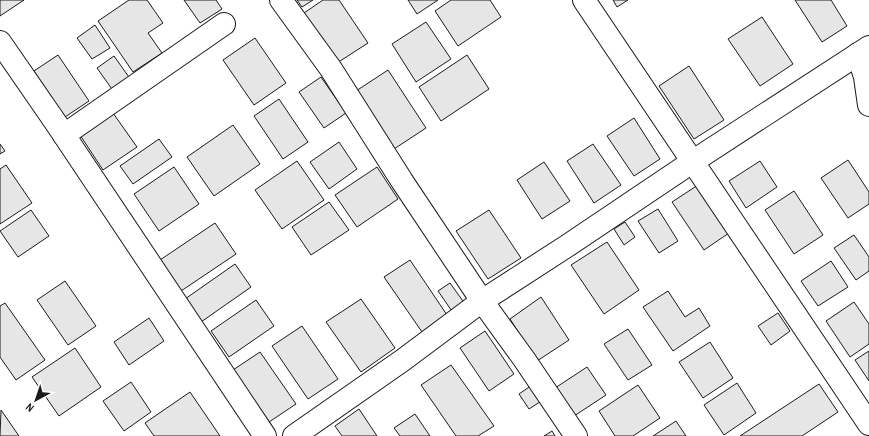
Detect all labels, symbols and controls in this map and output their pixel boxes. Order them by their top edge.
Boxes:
north arrow [16,380,56,420]
text: N [23,400,37,415]

